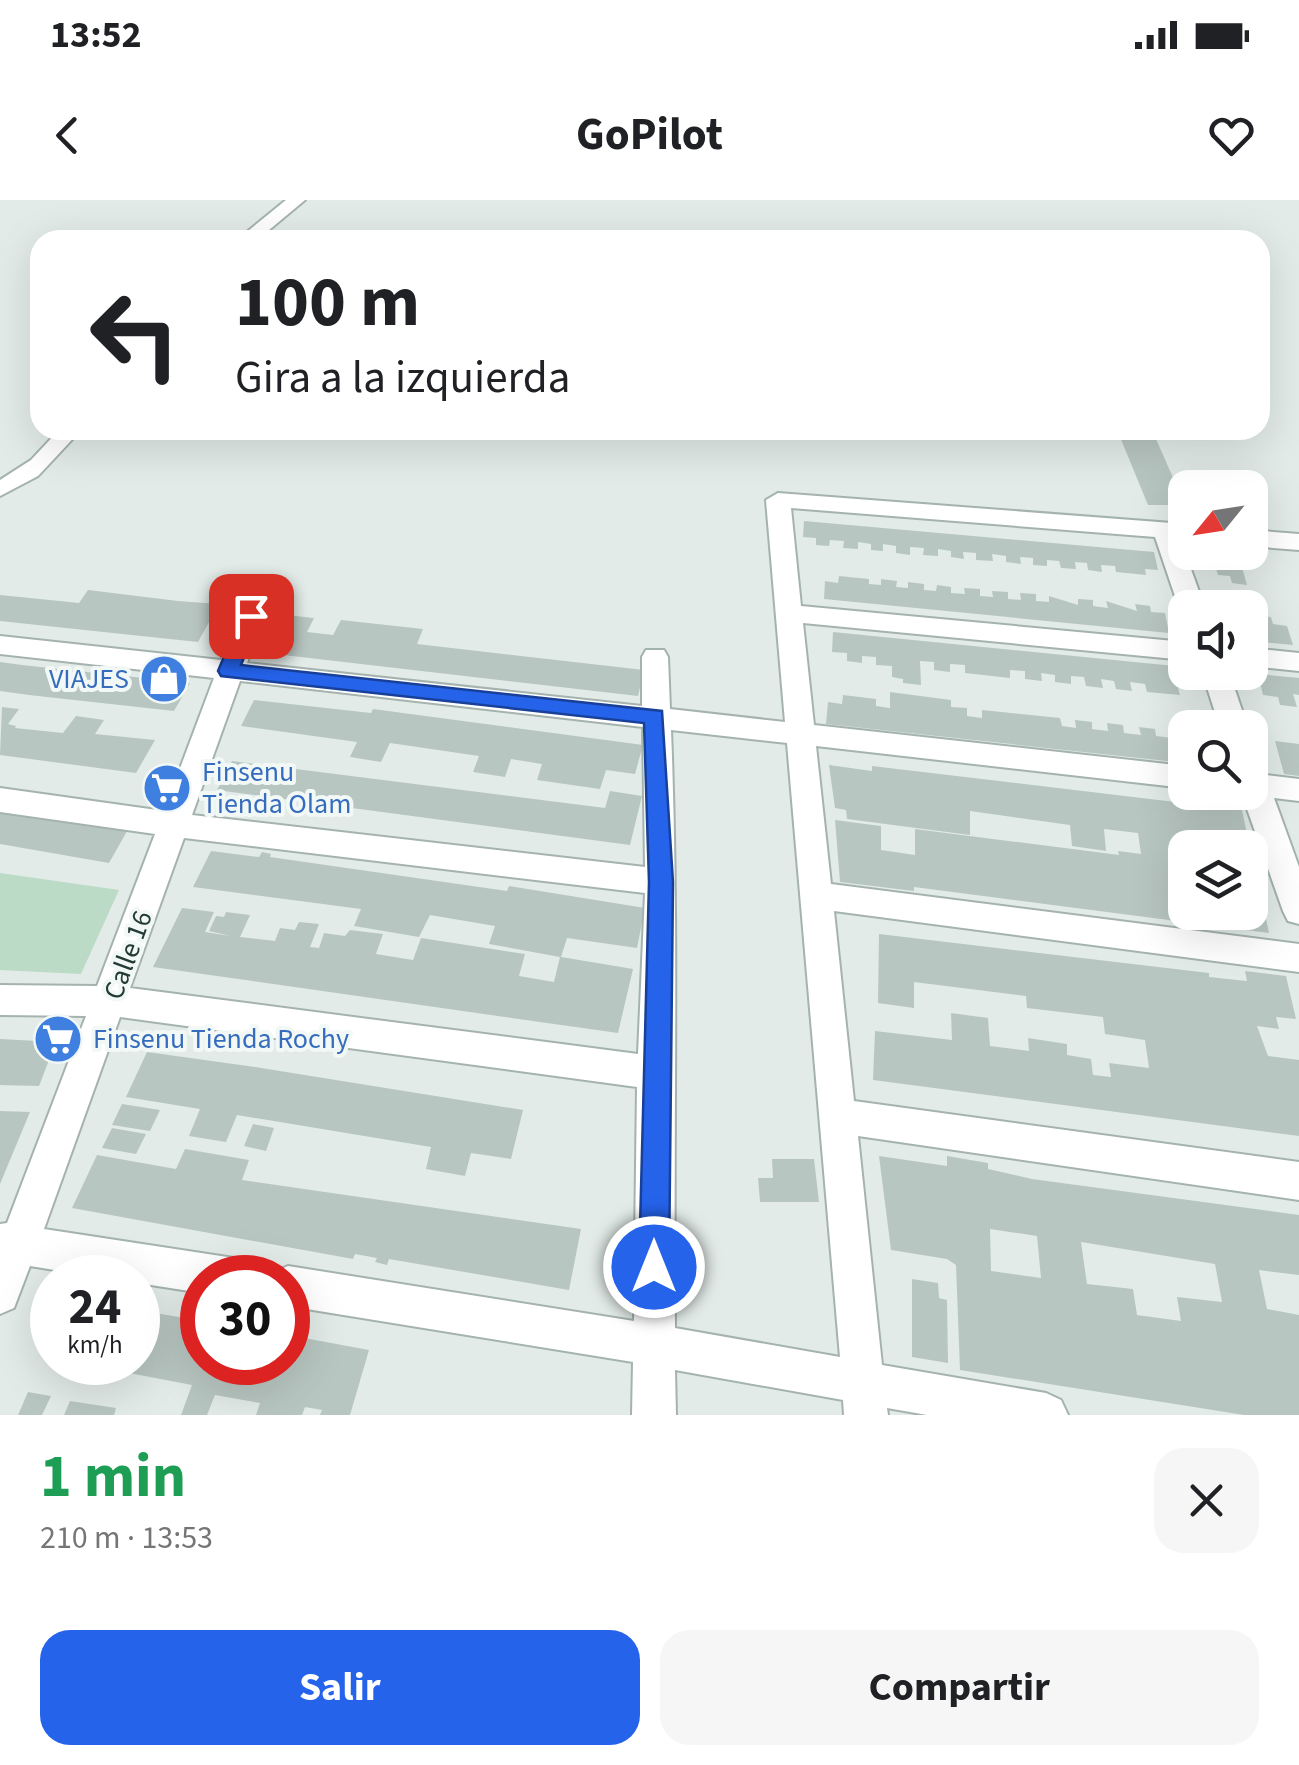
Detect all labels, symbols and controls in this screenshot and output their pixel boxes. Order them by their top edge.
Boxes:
text: 13:52 [50,8,142,62]
text: GoPilot [576,103,723,167]
icon: back [40,108,95,163]
icon: heart [1204,108,1259,163]
text: 100 m [235,253,420,353]
icon: left [70,270,200,400]
text: Gira a la izquierda [235,346,570,410]
north arrow [1168,470,1268,570]
map controls [1168,470,1268,930]
pin [209,574,294,659]
icon: arrive [224,589,279,644]
button: sound [1168,590,1268,690]
shop icon: VIAJES [138,653,190,705]
place label: VIAJES [49,659,129,699]
button: search [1168,710,1268,810]
place label: Finsenu Tienda Olam [202,752,351,824]
supermarket icon: Finsenu Tienda Olam [141,762,193,814]
button: layers [1168,830,1268,930]
street label: Calle 16 [94,905,162,1005]
supermarket icon: Finsenu Tienda Rochy [32,1013,84,1065]
place label: Finsenu Tienda Rochy [93,1019,349,1059]
position arrow [602,1215,706,1319]
speed limit sign: 30 [180,1255,310,1385]
text: 24 [69,1272,121,1343]
text: km/h [67,1327,123,1363]
text: 1 min [40,1435,186,1520]
button: close [1154,1448,1259,1553]
text: 210 m · 13:53 [40,1515,213,1561]
button: Salir [40,1630,640,1745]
button: Compartir [660,1630,1259,1745]

